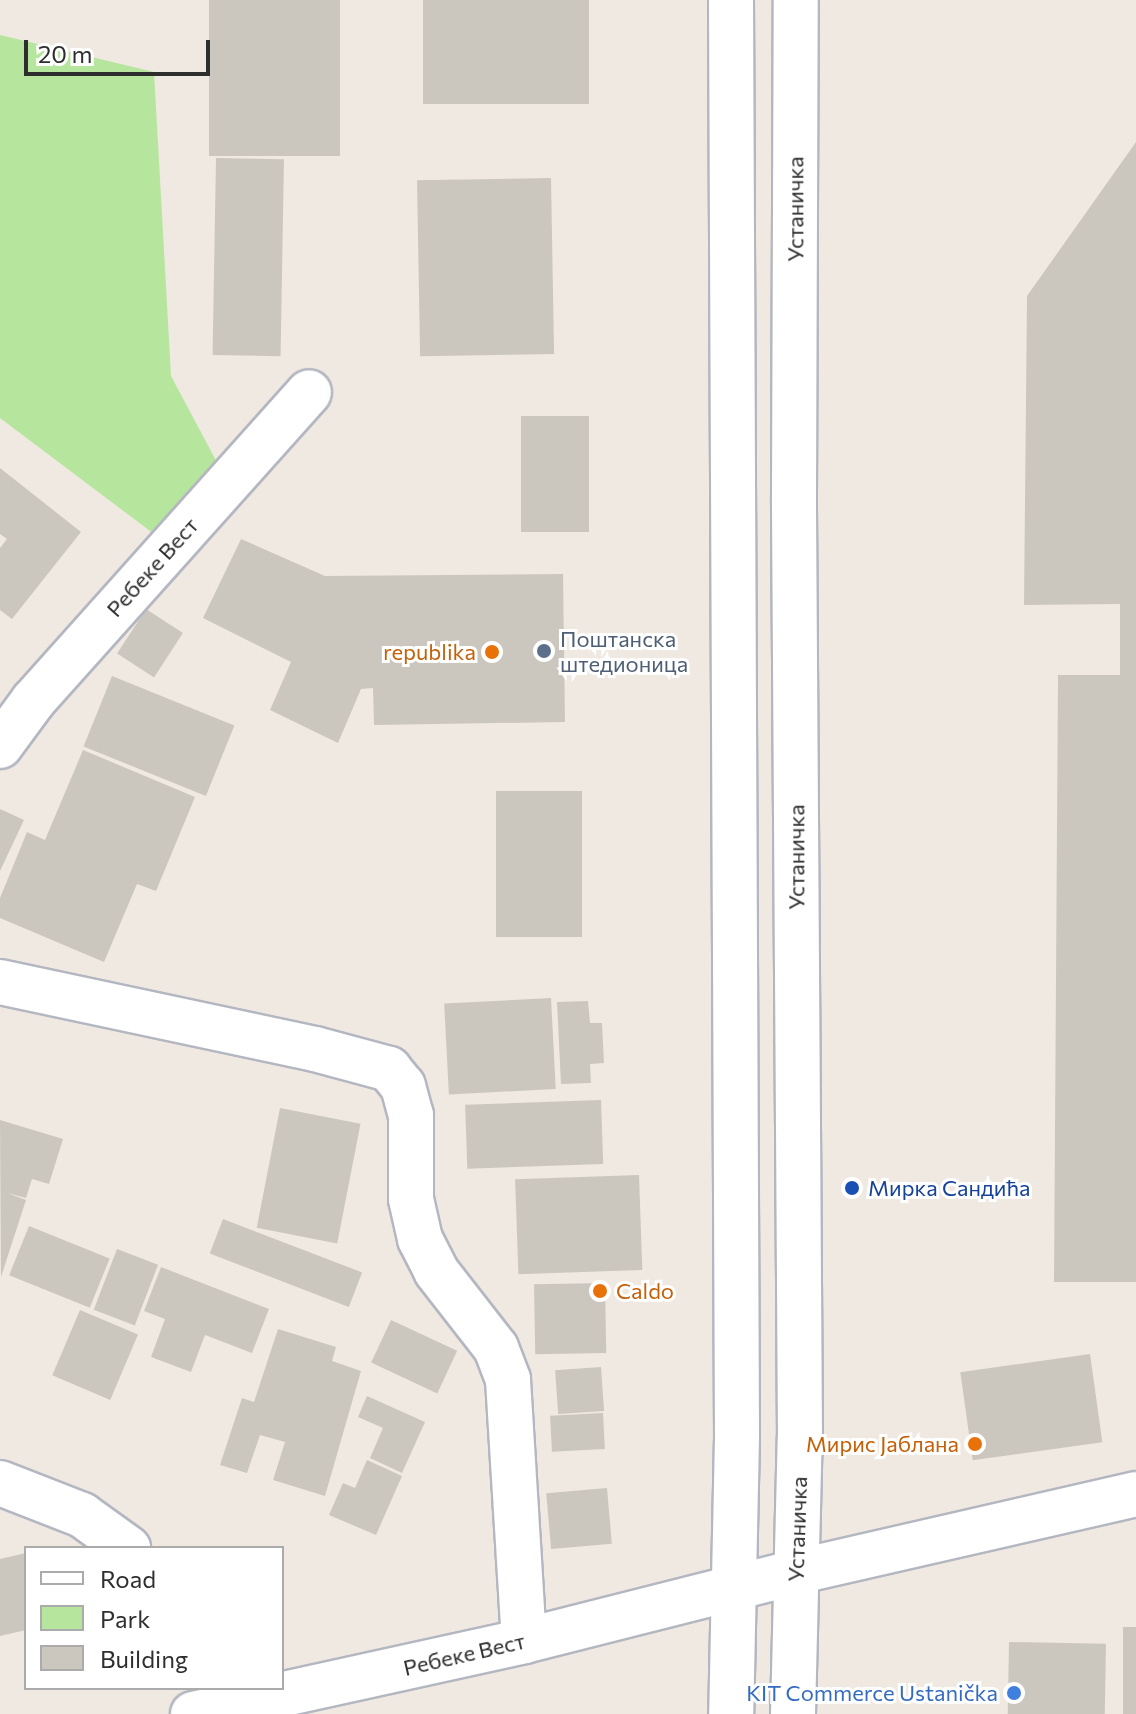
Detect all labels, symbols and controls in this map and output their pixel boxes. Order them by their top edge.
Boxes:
scale bar [28,24,214,74]
text: 20 m [38,39,92,68]
street label: Устаничка [782,156,808,262]
street label: Ребеке Вест [101,512,203,622]
place label: Поштанска штедионица [560,625,688,676]
place label: republika [383,639,476,665]
marker: Поштанска штедионица [535,642,553,660]
marker: republika [483,643,501,661]
street label: Устаничка [783,804,809,910]
place label: Мирка Сандића [868,1175,1030,1201]
marker: Мирка Сандића [843,1179,861,1197]
place label: Caldo [616,1278,674,1304]
marker: Caldo [591,1282,609,1300]
place label: Мирис Јаблана [806,1431,959,1457]
marker: Мирис Јаблана [966,1435,984,1453]
street label: Устаничка [782,1476,812,1582]
legend [24,1546,284,1690]
text: Road [100,1564,156,1593]
text: Park [100,1604,150,1633]
street label: Ребеке Вест [401,1627,527,1681]
text: Building [100,1644,188,1673]
place label: KIT Commerce Ustanička [746,1680,998,1706]
marker: KIT Commerce Ustanička [1005,1684,1023,1702]

